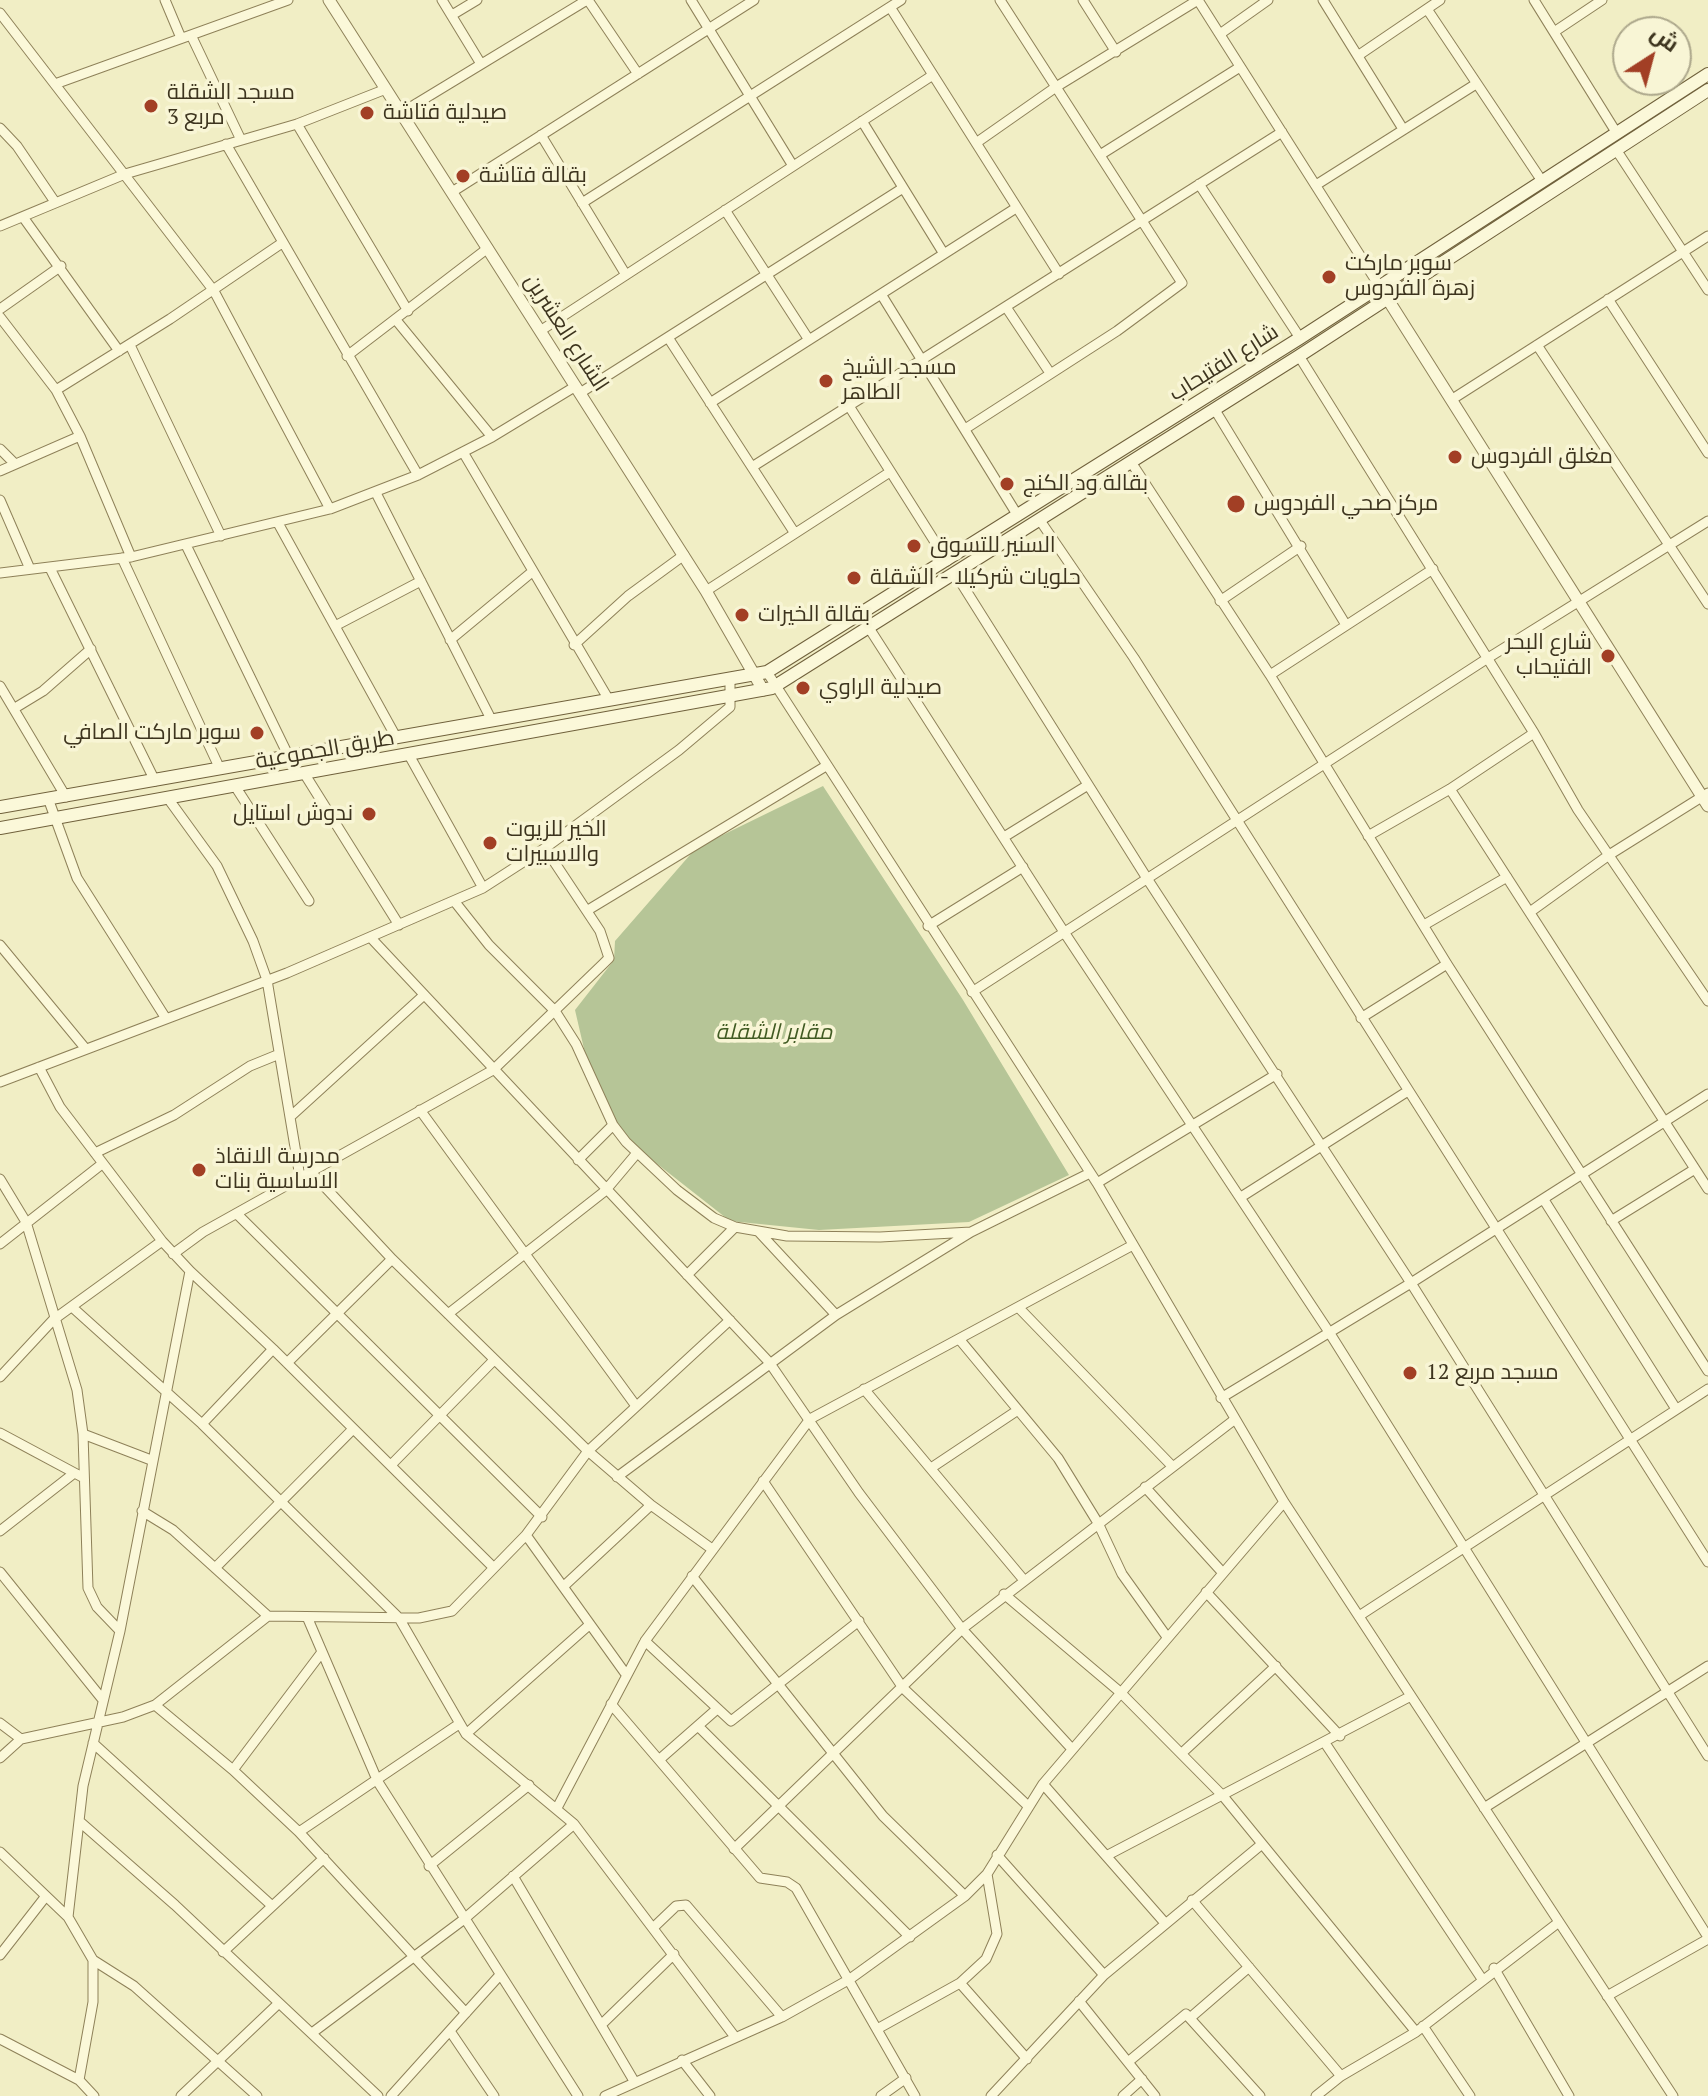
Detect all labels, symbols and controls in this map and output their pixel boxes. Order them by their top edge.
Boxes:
north arrow [1612,16,1692,96]
text: ش [1645,18,1685,58]
place label: مسجد الشقلة مربع 3 [167,80,295,132]
marker: مسجد الشقلة مربع 3 [142,97,160,115]
place label: صيدلية فتاشة [383,100,507,126]
marker: صيدلية فتاشة [358,104,376,122]
place label: بقالة فتاشة [479,163,587,189]
marker: بقالة فتاشة [454,167,472,185]
place label: سوبر ماركت زهرة الفردوس [1345,251,1475,302]
marker: سوبر ماركت زهرة الفردوس [1320,268,1338,286]
street label: الشارع العشرين [518,269,614,397]
street label: شارع الفتيحاب [1164,319,1284,407]
place label: مسجد الشيخ الطاهر [842,355,957,406]
marker: مسجد الشيخ الطاهر [817,372,835,390]
place label: مغلق الفردوس [1471,444,1613,470]
marker: مغلق الفردوس [1446,448,1464,466]
place label: بقالة ود الكنج [1023,471,1148,497]
marker: بقالة ود الكنج [998,475,1016,493]
place label: مركز صحي الفردوس [1254,491,1438,517]
marker: مركز صحي الفردوس [1225,493,1247,515]
place label: السنير للتسوق [930,533,1056,559]
marker: السنير للتسوق [905,537,923,555]
place label: حلويات شركيلا - الشقلة [870,565,1081,591]
marker: حلويات شركيلا - الشقلة [845,569,863,587]
place label: بقالة الخيرات [758,602,870,628]
marker: بقالة الخيرات [733,606,751,624]
place label: شارع البحر الفتيحاب [1506,630,1592,682]
marker: شارع البحر الفتيحاب [1599,647,1617,665]
place label: صيدلية الراوي [819,675,942,701]
marker: صيدلية الراوي [794,679,812,697]
place label: سوبر ماركت الصافي [63,720,241,746]
marker: سوبر ماركت الصافي [248,724,266,742]
street label: طريق الجموعية [253,725,397,775]
place label: ندوش استايل [233,801,353,827]
marker: ندوش استايل [360,805,378,823]
place label: الخير للزيوت والاسبيرات [506,817,607,868]
marker: الخير للزيوت والاسبيرات [481,834,499,852]
park label: مقابر الشقلة [716,1020,832,1046]
place label: مدرسة الانقاذ الاساسية بنات [215,1144,340,1196]
marker: مدرسة الانقاذ الاساسية بنات [190,1161,208,1179]
place label: مسجد مربع 12 [1426,1360,1559,1386]
marker: مسجد مربع 12 [1401,1364,1419,1382]

